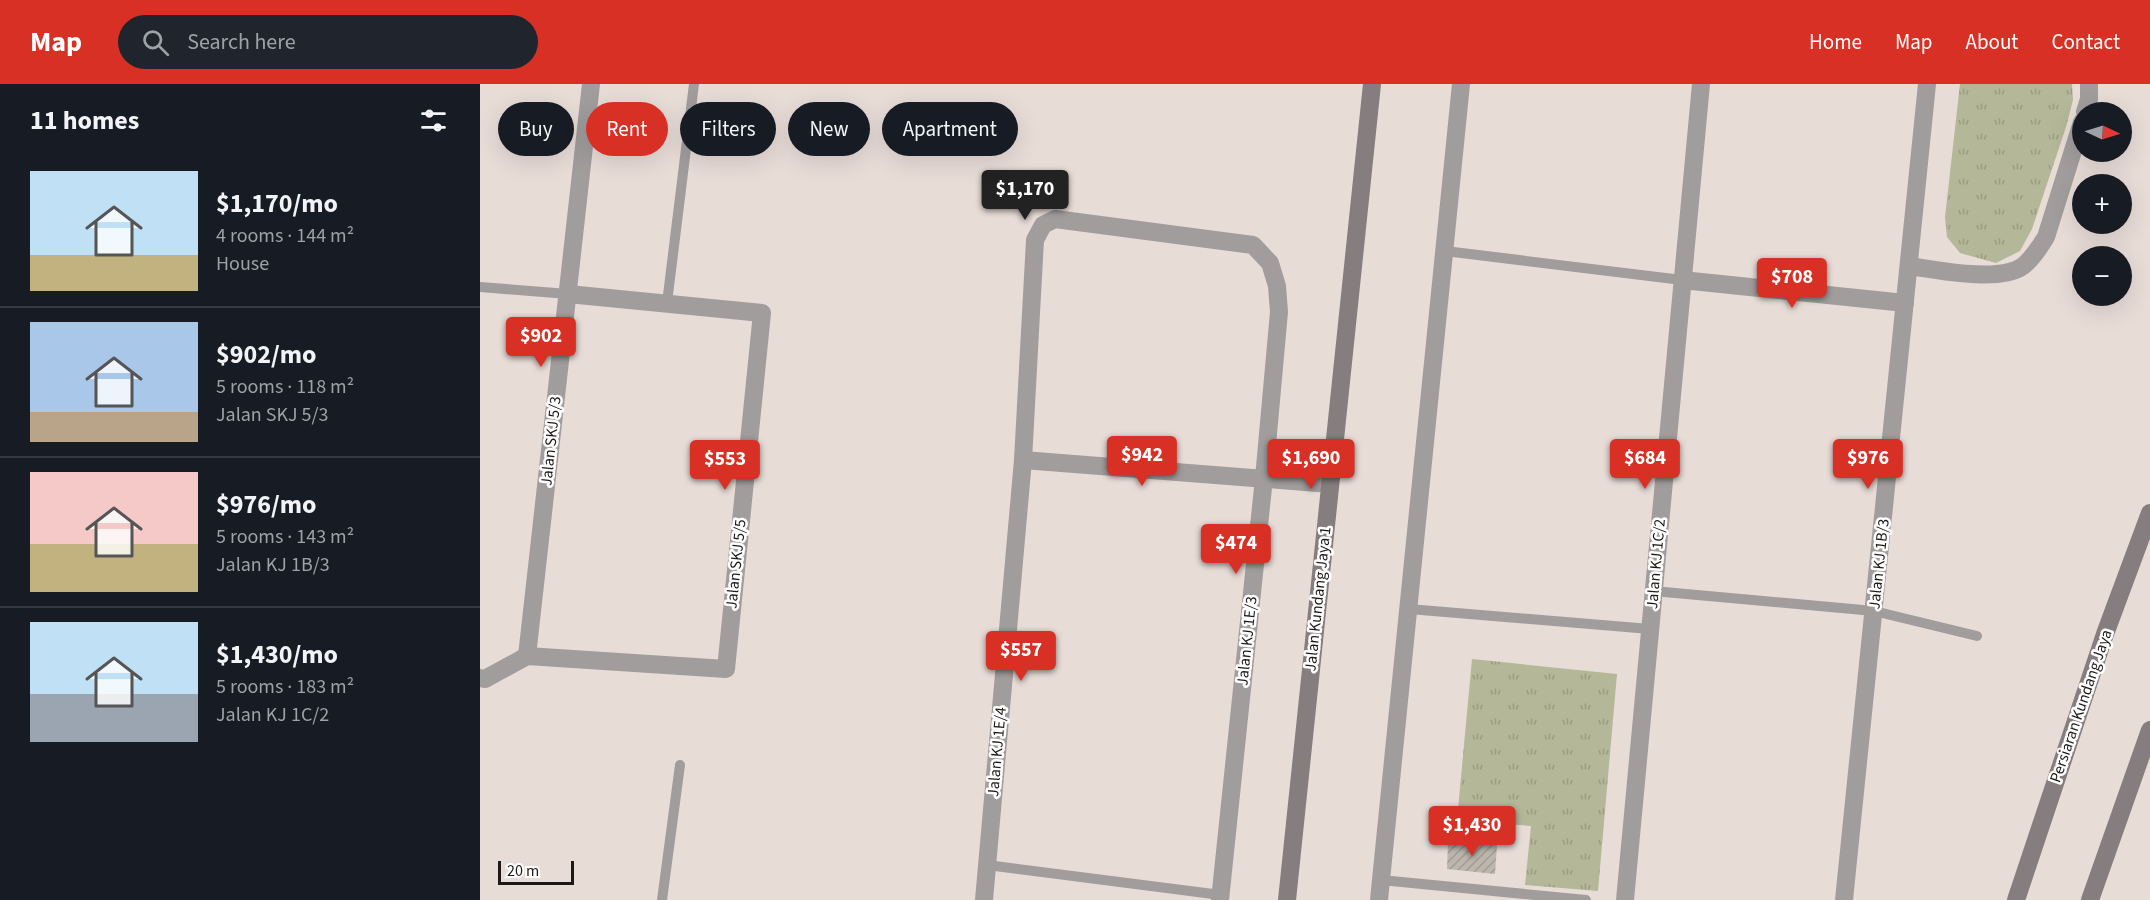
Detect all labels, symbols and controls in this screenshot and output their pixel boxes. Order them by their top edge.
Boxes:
search box [118,15,538,69]
text: Map [30,22,82,62]
icon: search [139,26,172,59]
text: Search here [187,26,296,58]
text: Home [1809,27,1862,57]
text: Map [1895,27,1933,57]
text: About [1966,27,2018,57]
text: Contact [2051,27,2120,57]
text: 11 homes [30,102,139,139]
chip: Buy [498,102,574,156]
chip: Rent [586,102,668,156]
chip: Filters [680,102,776,156]
chip: New [788,102,870,156]
chip: Apartment [882,102,1018,156]
north arrow [2072,102,2132,162]
map controls [2072,102,2132,306]
icon: filters [417,104,450,137]
pin: $1,170 [976,170,1074,221]
button: + [2072,174,2132,234]
text: $1,170 [996,175,1054,203]
text: $1,170/mo [216,185,338,222]
icon: home [78,195,150,267]
text: 4 rooms · 144 m² [216,222,354,250]
button: − [2072,246,2132,306]
text: House [216,250,269,278]
pin: $708 [1756,258,1828,309]
text: $708 [1771,263,1813,291]
pin: $902 [505,317,577,368]
text: $902 [520,322,562,350]
text: $902/mo [216,336,316,373]
icon: home [78,346,150,418]
text: 5 rooms · 118 m² [216,373,354,401]
street label: Jalan SKJ 5/3 [535,395,567,487]
text: Jalan SKJ 5/3 [216,401,329,429]
pin: $942 [1106,436,1178,487]
pin: $1,690 [1262,439,1360,490]
pin: $684 [1609,439,1681,490]
pin: $976 [1832,439,1904,490]
pin: $553 [689,440,761,491]
text: $942 [1121,441,1163,469]
text: $1,690 [1282,444,1340,472]
text: $684 [1624,444,1666,472]
text: $976 [1847,444,1889,472]
text: $553 [704,445,746,473]
text: $976/mo [216,486,316,523]
icon: home [78,496,150,568]
street label: Jalan SKJ 5/5 [720,518,752,610]
street label: Jalan KJ 1C/2 [1641,518,1671,610]
street label: Jalan KJ 1B/3 [1863,518,1895,610]
text: 5 rooms · 143 m² [216,523,354,551]
pin: $474 [1200,524,1272,575]
street label: Jalan Kundang Jaya 1 [1299,526,1337,672]
text: $474 [1215,529,1257,557]
text: Jalan KJ 1B/3 [216,551,330,579]
street label: Jalan KJ 1E/3 [1231,595,1263,687]
street label: Persiaran Kundang Jaya [2044,627,2118,785]
pin: $557 [985,631,1057,682]
text: $1,430/mo [216,636,338,673]
text: $557 [1000,636,1042,664]
icon: home [78,646,150,718]
text: 5 rooms · 183 m² [216,673,354,701]
text: Jalan KJ 1C/2 [216,701,329,729]
street label: Jalan KJ 1E/4 [982,706,1012,798]
pin: $1,430 [1423,806,1521,857]
text: $1,430 [1443,811,1501,839]
scale bar [498,858,574,886]
text: 20 m [507,860,539,882]

